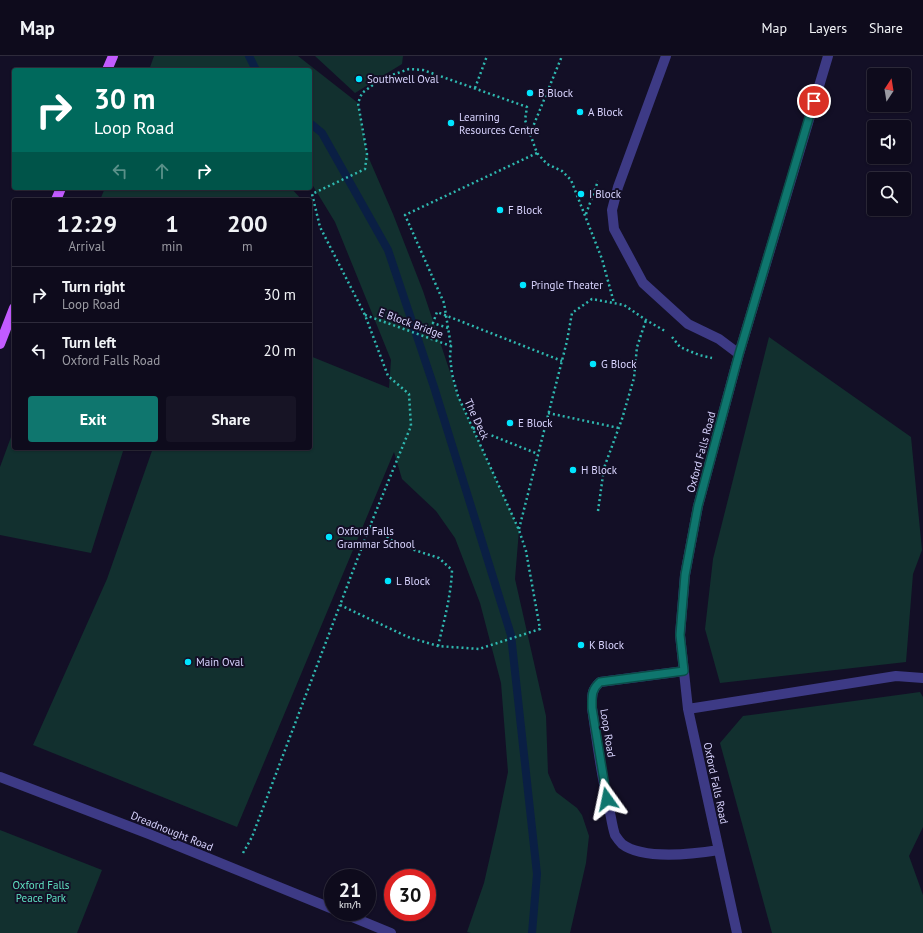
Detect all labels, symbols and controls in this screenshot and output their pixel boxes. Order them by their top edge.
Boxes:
text: Map [20,16,55,40]
text: Map [761,19,787,37]
text: Layers [809,19,847,37]
text: Share [869,19,903,37]
north arrow [867,68,911,112]
map controls [867,68,911,216]
place label: Southwell Oval [367,72,439,86]
marker: Southwell Oval [354,74,364,84]
text: 30 m [94,80,155,117]
icon: right [28,84,80,136]
pin [797,84,831,118]
place label: B Block [538,86,574,100]
marker: B Block [525,88,535,98]
icon: arrive [803,90,825,112]
place label: A Block [588,105,623,119]
marker: A Block [575,107,585,117]
place label: Learning Resources Centre [459,110,540,137]
text: Loop Road [94,116,174,139]
marker: Learning Resources Centre [446,118,456,128]
button: sound [867,120,911,164]
icon: left [109,160,131,182]
icon: ahead [151,160,173,182]
icon: right [193,160,215,182]
button: search [867,172,911,216]
place label: I Block [589,187,622,201]
marker: I Block [576,189,586,199]
place label: F Block [508,203,543,217]
marker: F Block [495,205,505,215]
text: 12:29 [56,208,117,239]
text: 1 [165,208,179,239]
text: 200 [227,208,268,239]
text: Arrival [69,238,105,255]
text: min [161,238,183,255]
text: m [242,238,253,255]
text: Turn right [62,277,125,296]
place label: Pringle Theater [531,278,603,292]
marker: Pringle Theater [518,280,528,290]
icon: right [28,284,50,306]
text: 30 m [263,285,296,304]
text: Loop Road [62,296,120,313]
street label: E Block Bridge [377,305,446,341]
text: Turn left [62,333,116,352]
icon: left [28,340,50,362]
text: 20 m [263,341,296,360]
text: Oxford Falls Road [62,352,160,369]
place label: G Block [601,357,637,371]
marker: G Block [588,359,598,369]
button: Exit [28,396,158,442]
button: Share [166,396,296,442]
street label: The Deck [461,396,493,442]
street label: Oxford Falls Road [683,410,719,494]
place label: E Block [518,416,553,430]
marker: E Block [505,418,515,428]
place label: H Block [581,463,618,477]
marker: H Block [568,465,578,475]
place label: Oxford Falls Grammar School [337,524,416,551]
marker: Oxford Falls Grammar School [324,532,334,542]
place label: L Block [396,574,431,588]
marker: L Block [383,576,393,586]
place label: K Block [589,638,625,652]
marker: K Block [576,640,586,650]
place label: Main Oval [196,655,244,669]
marker: Main Oval [183,657,193,667]
street label: Loop Road [597,708,619,758]
street label: Oxford Falls Road [701,741,732,825]
position arrow [586,778,628,820]
street label: Dreadnought Road [129,808,215,854]
speed limit sign: 30 [384,869,436,921]
text: 21 [339,877,361,903]
park label: Oxford Falls Peace Park [13,878,70,905]
text: km/h [339,898,361,911]

